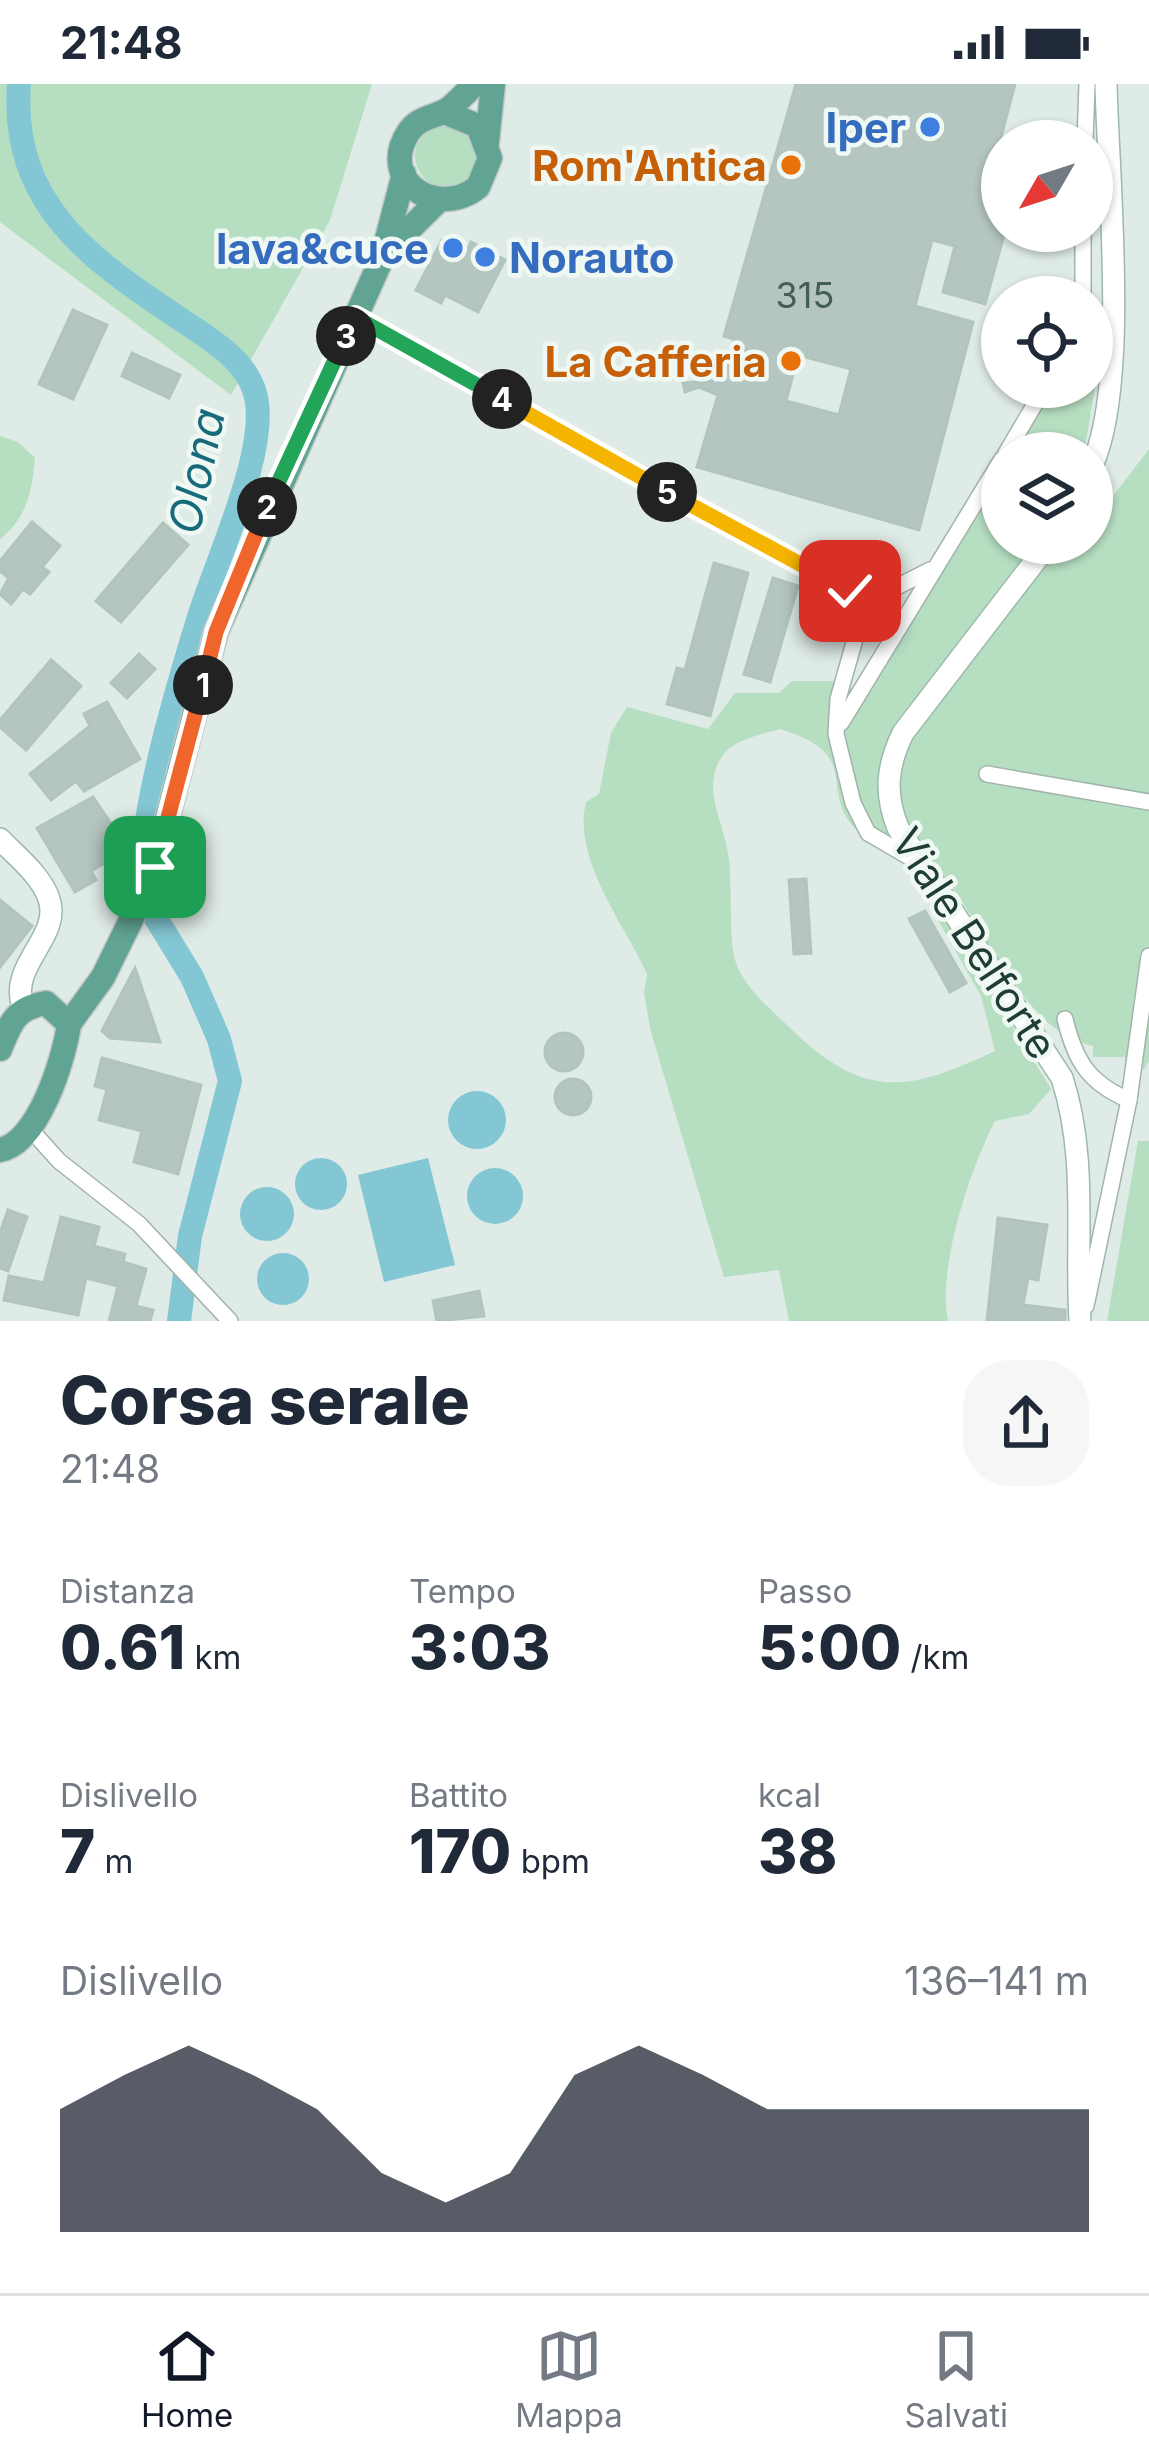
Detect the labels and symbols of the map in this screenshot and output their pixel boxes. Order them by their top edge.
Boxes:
place label: Iper [826,102,906,153]
marker: Iper [917,114,943,140]
north arrow [981,120,1113,252]
place label: Rom'Antica [532,140,767,191]
marker: Rom'Antica [778,152,804,178]
place label: lava&cuce [216,223,429,274]
place label: Norauto [509,232,675,283]
marker: lava&cuce [440,235,466,261]
marker: Norauto [472,244,498,270]
house number: 315 [776,273,834,317]
pin: 3 [316,306,376,366]
place label: La Cafferia [544,336,767,387]
marker: La Cafferia [778,348,804,374]
pin: 4 [472,369,532,429]
water label: Olona [156,403,236,539]
pin: 5 [637,462,697,522]
pin: 2 [237,477,297,537]
pin [799,540,901,642]
pin: 1 [173,655,233,715]
pin [104,816,206,918]
street label: Viale Belforte [881,818,1069,1068]

